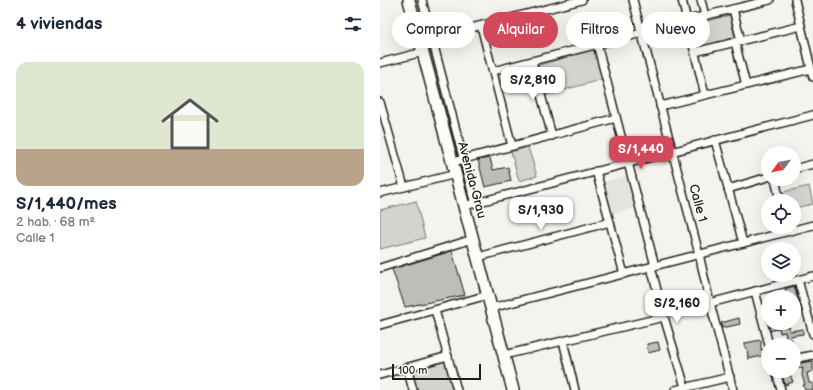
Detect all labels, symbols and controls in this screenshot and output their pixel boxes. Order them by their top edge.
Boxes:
chip: Comprar [392,12,475,48]
chip: Alquilar [483,12,558,48]
chip: Filtros [566,12,633,48]
chip: Nuevo [641,12,710,48]
icon: filters [342,13,364,35]
text: 4 viviendas [16,14,102,34]
pin: S/2,810 [496,67,570,101]
text: S/2,810 [510,72,556,88]
icon: home [154,88,226,160]
pin: S/1,440 [604,136,678,170]
street label: Avenida Grau [454,140,490,220]
text: S/1,440 [618,141,664,157]
north arrow [761,146,801,186]
map controls [761,146,801,378]
street label: Calle 1 [685,182,711,224]
text: S/1,440/mes [16,194,117,214]
button: locate [761,194,801,234]
pin: S/1,930 [504,197,578,231]
text: S/1,930 [518,202,564,218]
text: 2 hab. · 68 m² [16,214,95,230]
text: Calle 1 [16,230,55,246]
button: layers [761,242,801,282]
pin: S/2,160 [640,290,714,324]
button: + [761,290,801,330]
text: S/2,160 [654,295,700,311]
button: − [761,338,801,378]
scale bar [392,362,481,381]
text: 100 m [398,364,427,377]

